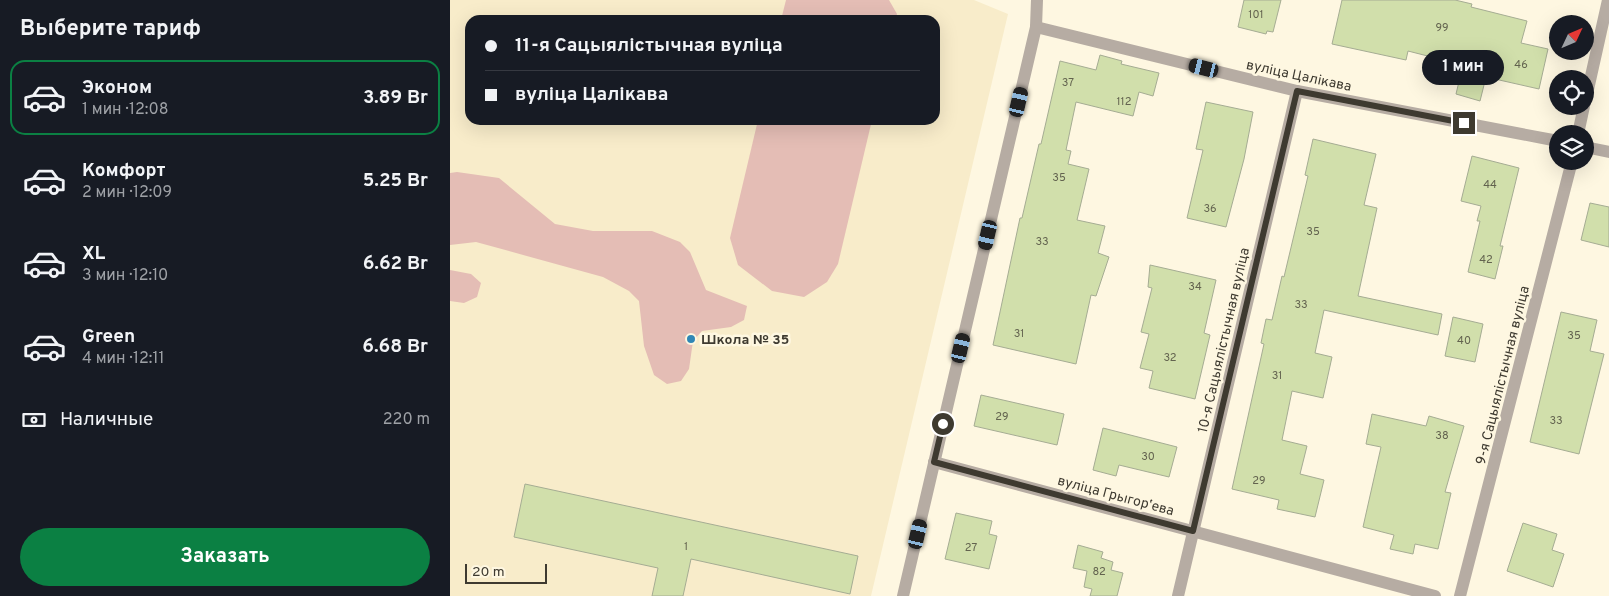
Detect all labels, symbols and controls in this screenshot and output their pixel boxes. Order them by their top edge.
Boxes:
house number: 101 [1248,8,1264,22]
north arrow [1549,15,1594,60]
map controls [1549,15,1594,170]
text: Выберите тариф [20,16,201,43]
house number: 99 [1435,21,1449,35]
text: 11-я Сацыялістычная вуліца [515,34,783,58]
callout: 1 мин [1423,51,1505,86]
car [1187,57,1220,79]
street label: вуліца Цалікава [1244,57,1353,96]
text: 1 мин [1442,57,1484,77]
house number: 46 [1514,58,1528,72]
button: locate [1549,70,1594,115]
icon: car [22,75,67,120]
text: Эконом [82,76,152,100]
house number: 37 [1062,76,1074,90]
text: вуліца Цалікава [515,83,668,107]
text: 3.89 Br [363,86,428,110]
car [1008,86,1029,118]
house number: 112 [1117,95,1131,109]
text: 1 мин · 12:08 [82,100,169,120]
route end [1453,112,1475,134]
button: layers [1549,125,1594,170]
icon: car [22,158,67,203]
text: Комфорт [82,159,165,183]
text: 5.25 Br [363,169,428,193]
house number: 35 [1052,171,1066,185]
house number: 44 [1483,178,1497,192]
text: 2 мин · 12:09 [82,183,172,203]
house number: 36 [1203,202,1217,216]
car [977,219,998,251]
house number: 35 [1306,225,1320,239]
house number: 33 [1035,235,1049,249]
icon: car [22,241,67,286]
text: XL [82,242,105,266]
street label: 10-я Сацыялістычная вуліца [1195,246,1254,435]
text: 6.62 Br [363,252,428,276]
house number: 42 [1479,253,1493,267]
text: 3 мин · 12:10 [82,266,168,286]
house number: 34 [1188,280,1202,294]
street label: 9-я Сацыялістычная вуліца [1473,284,1534,467]
house number: 33 [1294,298,1308,312]
icon: car [22,324,67,369]
text: Green [82,325,135,349]
house number: 31 [1014,327,1024,341]
house number: 35 [1567,329,1581,343]
place label: Школа № 35 [701,332,789,349]
car [950,332,971,364]
marker: Школа № 35 [685,333,697,345]
house number: 40 [1457,334,1471,348]
text: 6.68 Br [362,335,428,359]
text: 4 мин · 12:11 [82,349,164,369]
house number: 32 [1163,351,1177,365]
house number: 31 [1272,369,1282,383]
icon: cash [20,406,48,434]
text: Наличные [60,408,153,432]
text: 220 m [383,410,430,430]
house number: 29 [995,410,1009,424]
route start [932,413,954,435]
house number: 33 [1549,414,1563,428]
house number: 38 [1435,429,1449,443]
house number: 30 [1141,450,1155,464]
street label: вуліца Грыгорʼева [1055,473,1176,520]
house number: 29 [1252,474,1266,488]
car [907,518,928,550]
button: Заказать [20,528,430,586]
house number: 1 [684,540,688,554]
house number: 27 [965,541,977,555]
scale bar [465,561,548,584]
text: 20 m [472,564,505,581]
house number: 82 [1092,565,1106,579]

